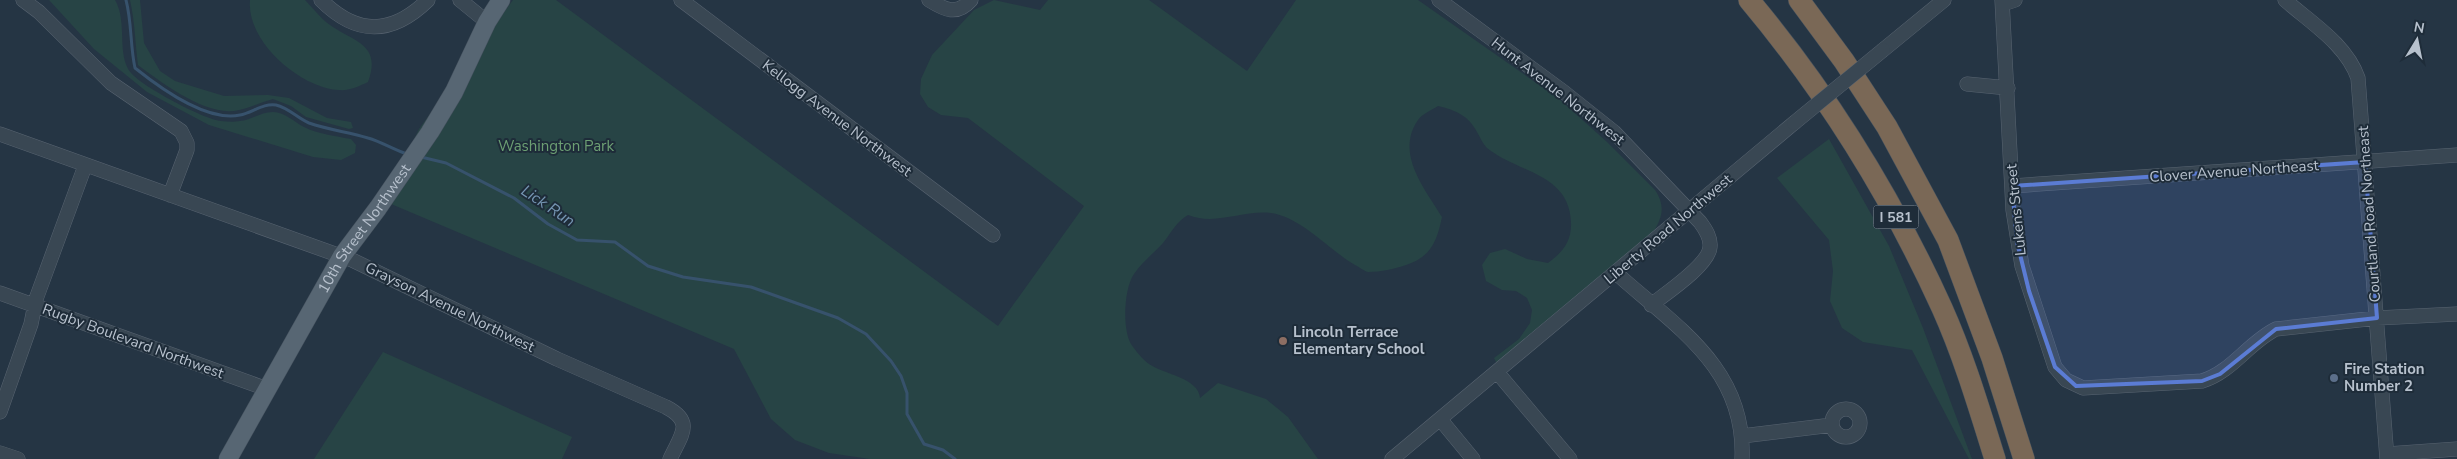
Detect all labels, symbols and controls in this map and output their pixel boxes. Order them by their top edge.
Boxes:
north arrow [2392,15,2442,65]
text: N [2412,17,2426,38]
street label: Hunt Avenue Northwest [1487,33,1629,150]
street label: Kellogg Avenue Northwest [758,55,916,181]
street label: Courtland Road Northeast [2353,124,2385,303]
park label: Washington Park [498,136,614,156]
street label: Clover Avenue Northeast [2149,155,2320,187]
street label: 10th Street Northwest [313,159,416,297]
street label: Lukens Street [2001,162,2031,257]
street label: Liberty Road Northwest [1600,169,1737,289]
water label: Lick Run [517,180,579,232]
road number: I 581 [1874,206,1918,228]
street label: Grayson Avenue Northwest [362,257,539,357]
street label: Rugby Boulevard Northwest [39,299,227,383]
place label: Lincoln Terrace Elementary School [1293,322,1425,359]
marker: Lincoln Terrace Elementary School [1277,335,1289,347]
place label: Fire Station Number 2 [2344,359,2425,396]
marker: Fire Station Number 2 [2328,372,2340,384]

